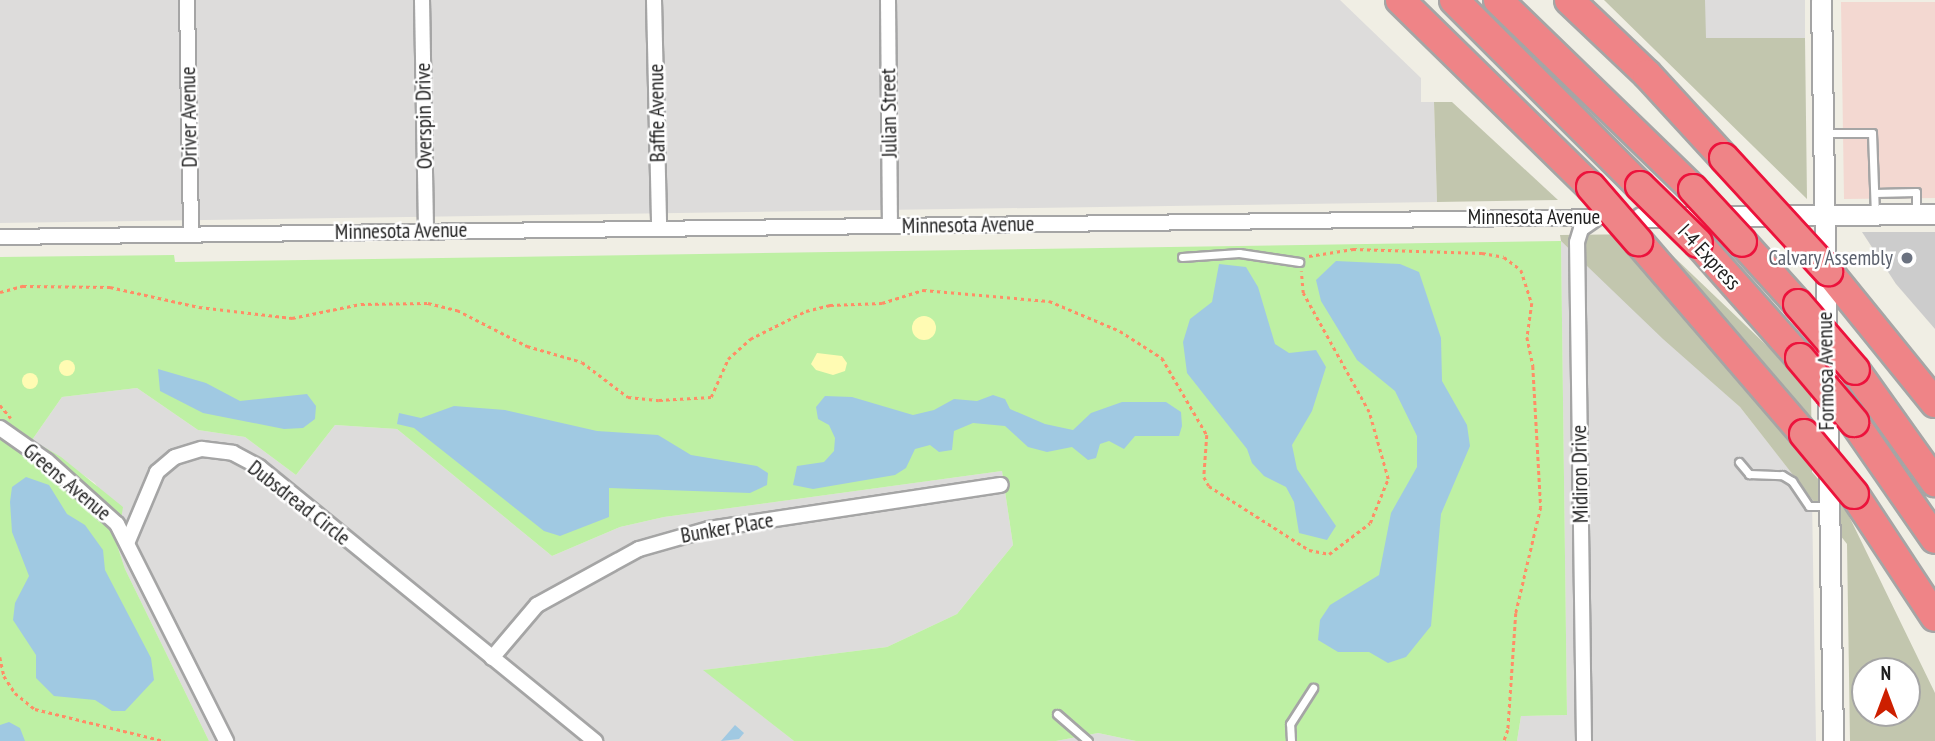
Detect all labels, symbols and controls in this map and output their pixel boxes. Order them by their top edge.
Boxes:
street label: Overspin Drive [410,63,438,169]
street label: Baffie Avenue [644,63,670,163]
street label: Driver Avenue [176,66,202,168]
street label: Julian Street [876,68,902,158]
street label: Minnesota Avenue [1468,204,1600,230]
street label: Minnesota Avenue [901,211,1035,239]
street label: Minnesota Avenue [334,217,468,245]
street label: I-4 Express [1672,219,1746,295]
place label: Calvary Assembly [1767,245,1893,271]
marker: Calvary Assembly [1899,250,1915,266]
street label: Formosa Avenue [1812,311,1840,431]
street label: Midiron Drive [1567,425,1593,523]
street label: Greens Avenue [18,438,116,526]
street label: Dubsdread Circle [243,455,355,551]
street label: Bunker Place [679,507,775,549]
north arrow [1851,657,1921,727]
text: N [1881,661,1891,685]

